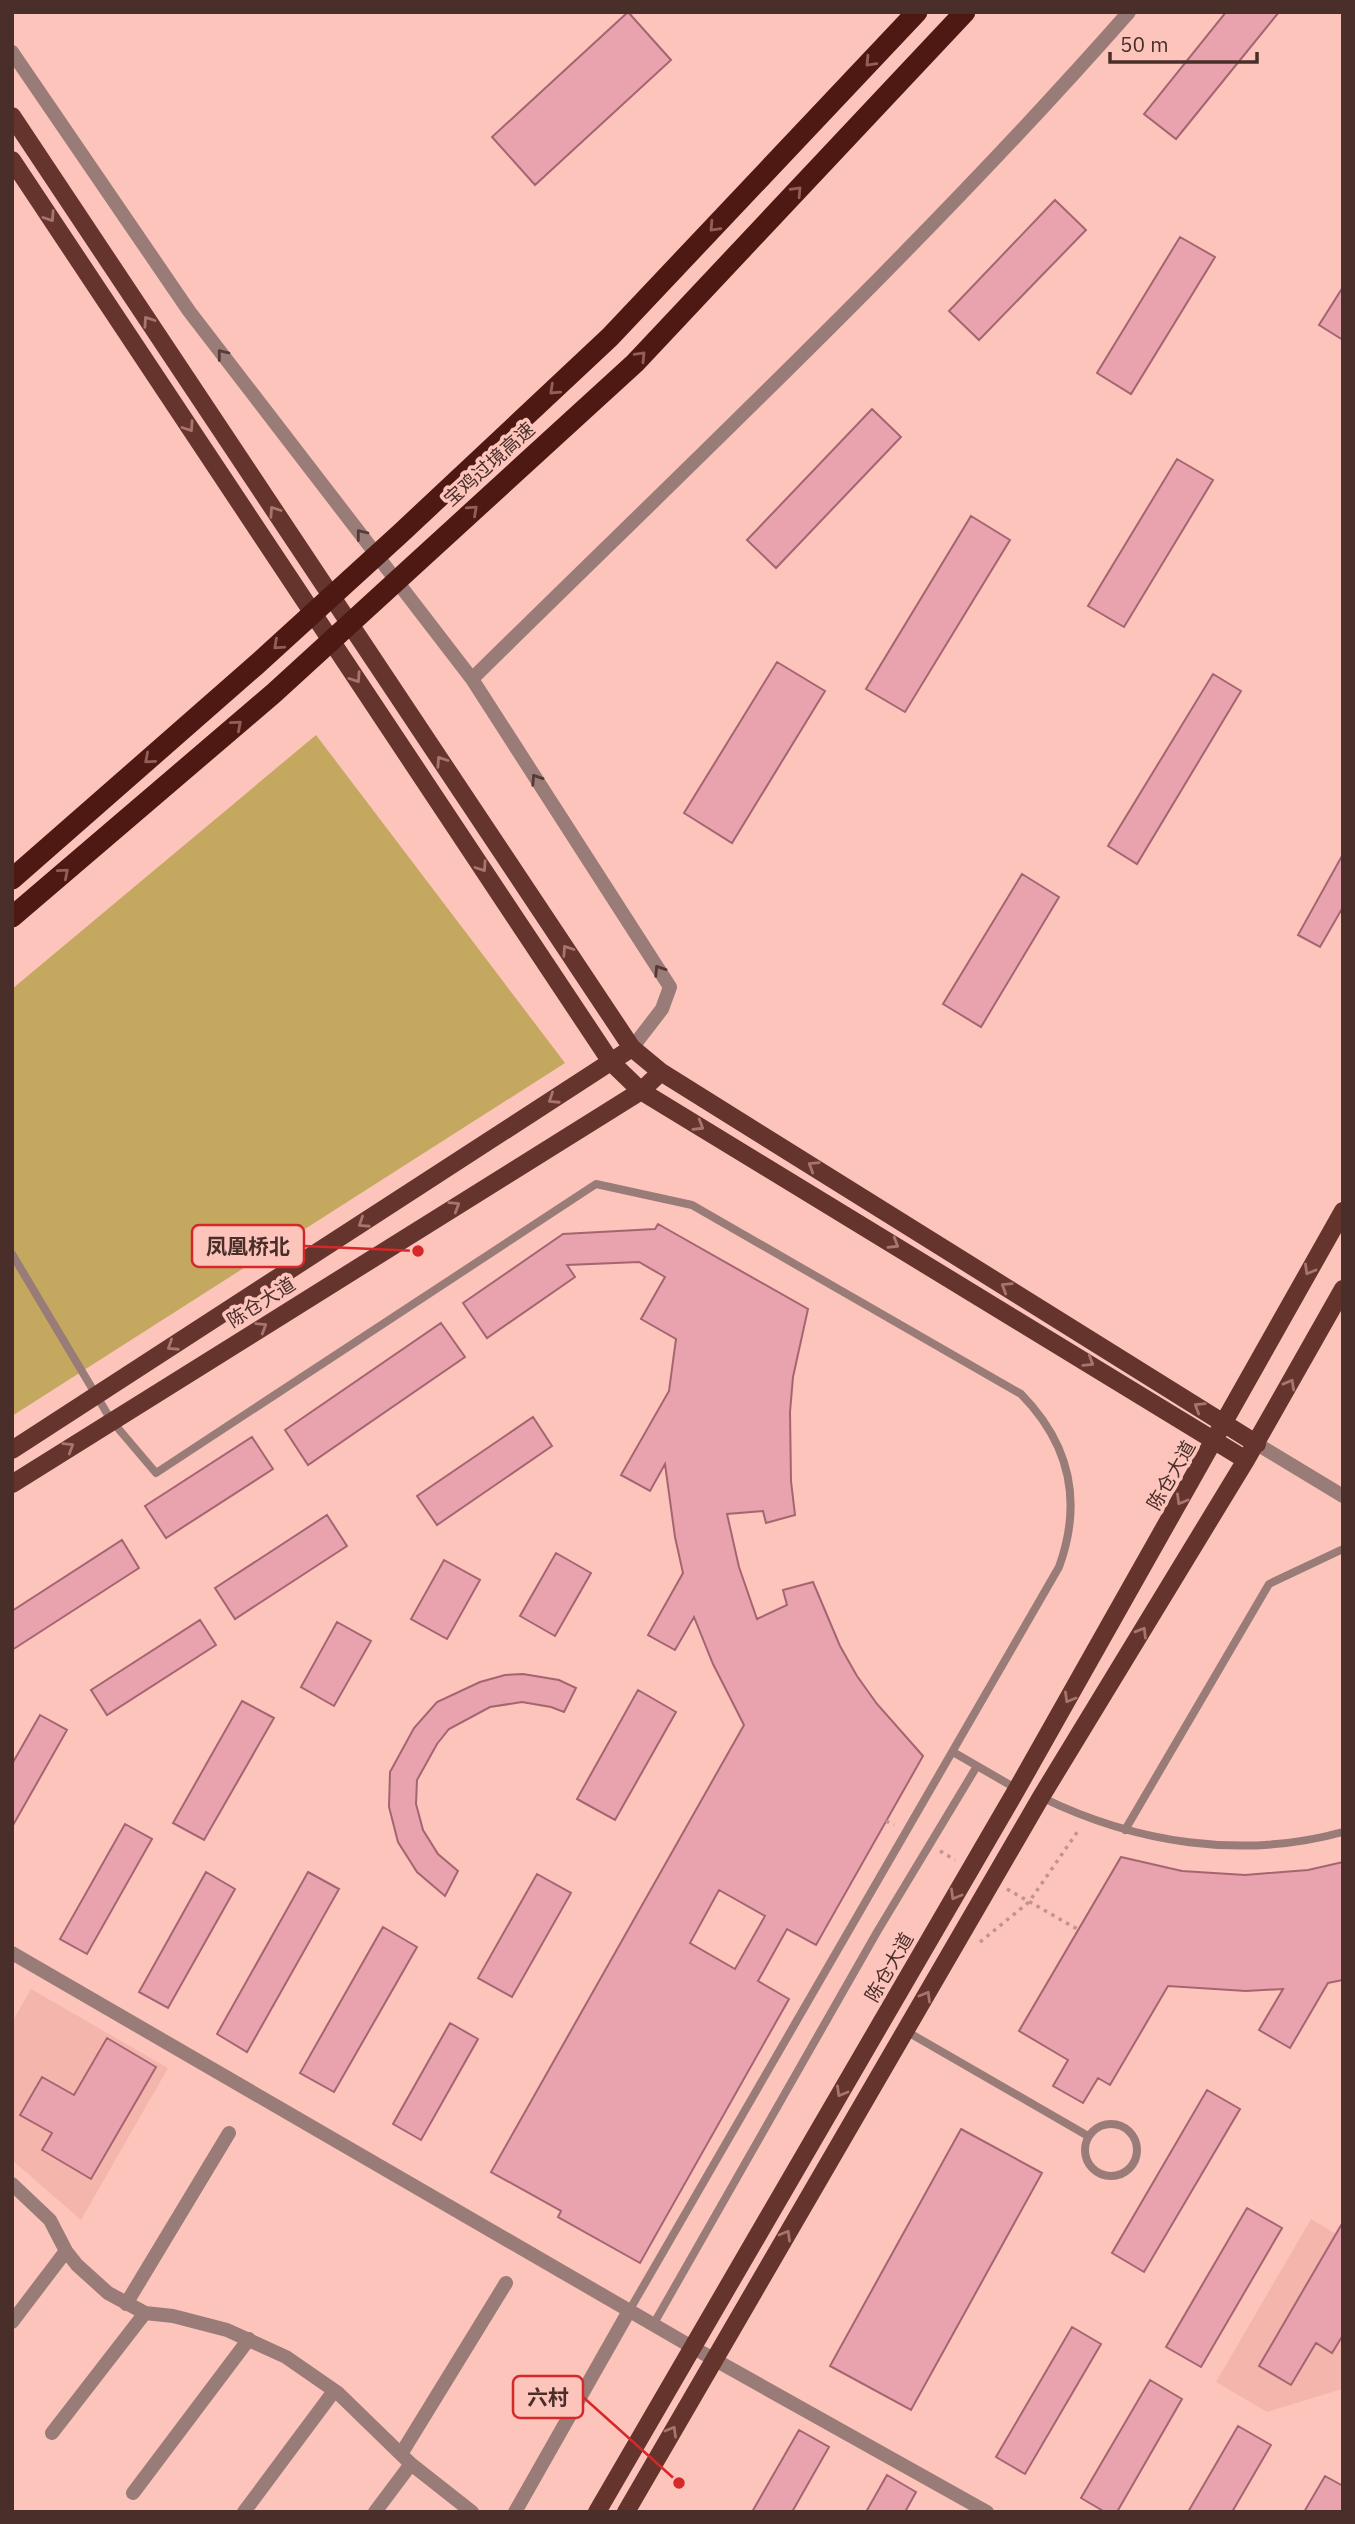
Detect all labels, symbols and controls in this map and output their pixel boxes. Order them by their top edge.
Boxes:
scale bar [1110,21,1257,65]
text: 50 m [1120,30,1169,58]
one-way arrow [865,54,878,67]
one-way arrow [788,186,801,199]
one-way arrow [42,209,54,222]
one-way arrow [709,219,722,232]
one-way arrow [143,316,156,329]
one-way arrow [217,350,230,362]
one-way arrow [632,352,645,365]
one-way arrow [549,381,562,394]
street label: 宝鸡过境高速 [439,417,539,511]
one-way arrow [181,419,194,432]
one-way arrow [270,505,283,518]
one-way arrow [465,506,478,518]
one-way arrow [356,530,369,542]
one-way arrow [273,637,286,649]
one-way arrow [348,670,360,683]
one-way arrow [229,721,242,733]
one-way arrow [144,751,157,763]
one-way arrow [437,756,449,769]
one-way arrow [532,773,545,786]
one-way arrow [473,860,486,873]
one-way arrow [56,869,69,881]
one-way arrow [563,945,576,958]
one-way arrow [655,965,668,978]
one-way arrow [548,1090,561,1103]
one-way arrow [692,1118,705,1131]
one-way arrow [808,1162,821,1175]
one-way arrow [448,1202,461,1215]
one-way arrow [357,1214,370,1227]
callout: 凤凰桥北 [192,1225,304,1267]
text: 凤凰桥北 [206,1232,290,1260]
one-way arrow [887,1236,900,1249]
one-way arrow [1304,1263,1317,1276]
street label: 陈仓大道 [222,1272,300,1332]
one-way arrow [1001,1282,1014,1295]
one-way arrow [255,1322,268,1335]
one-way arrow [166,1338,179,1351]
one-way arrow [1081,1353,1094,1366]
one-way arrow [1282,1379,1295,1391]
one-way arrow [1194,1402,1207,1415]
street label: 陈仓大道 [1142,1436,1200,1514]
one-way arrow [62,1442,75,1455]
one-way arrow [1176,1493,1189,1505]
one-way arrow [1133,1626,1146,1639]
one-way arrow [1064,1691,1077,1703]
one-way arrow [951,1887,964,1900]
street label: 陈仓大道 [860,1928,918,2006]
one-way arrow [917,1990,930,2003]
one-way arrow [836,2084,849,2097]
one-way arrow [778,2229,791,2242]
callout: 六村 [513,2376,583,2418]
text: 六村 [527,2383,569,2411]
one-way arrow [664,2426,677,2439]

